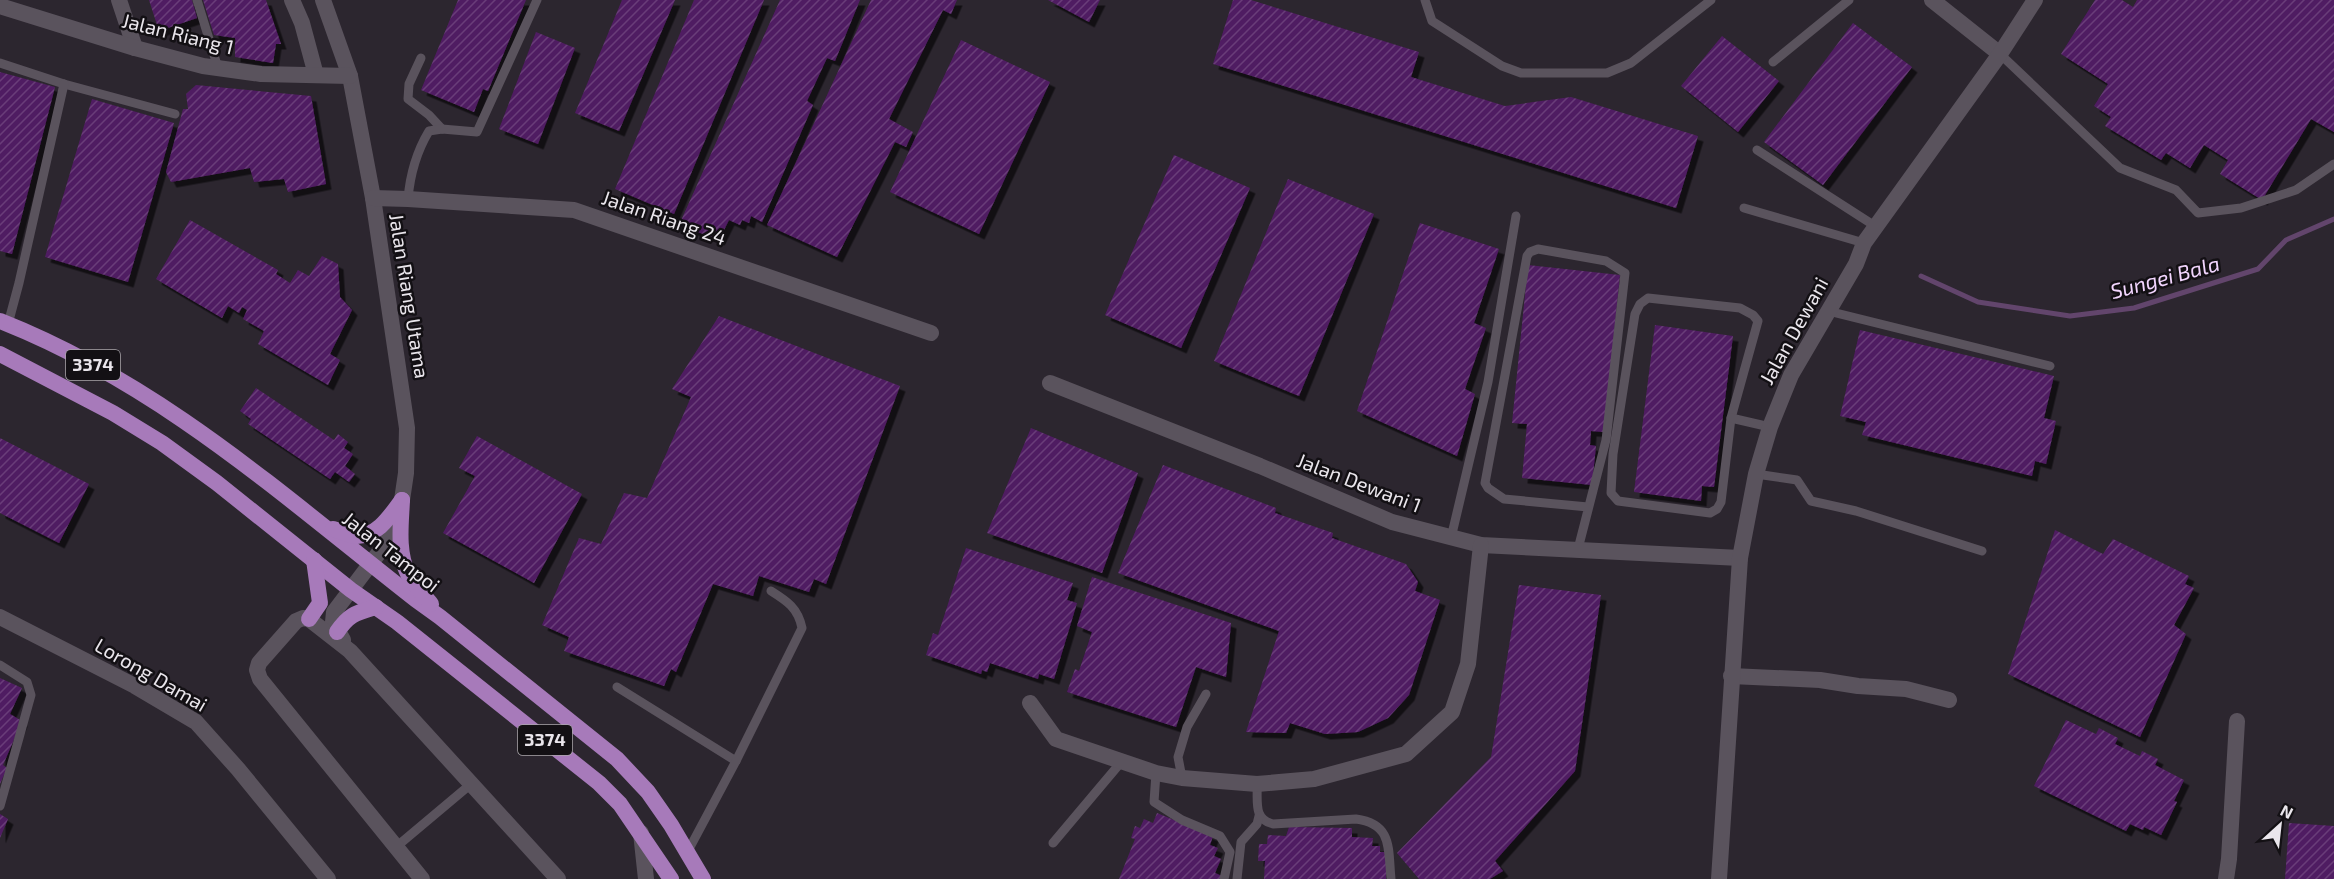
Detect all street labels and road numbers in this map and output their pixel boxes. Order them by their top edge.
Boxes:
street label: Jalan Riang 1 [120,8,237,58]
street label: Jalan Riang 24 [599,185,730,250]
street label: Jalan Riang Utama [385,212,435,380]
street label: Jalan Dewani [1754,273,1832,388]
road number: 3374 [66,350,120,380]
street label: Jalan Dewani 1 [1294,447,1425,517]
street label: Jalan Tampoi [338,506,445,597]
street label: Lorong Damai [91,632,212,716]
road number: 3374 [518,725,572,755]

